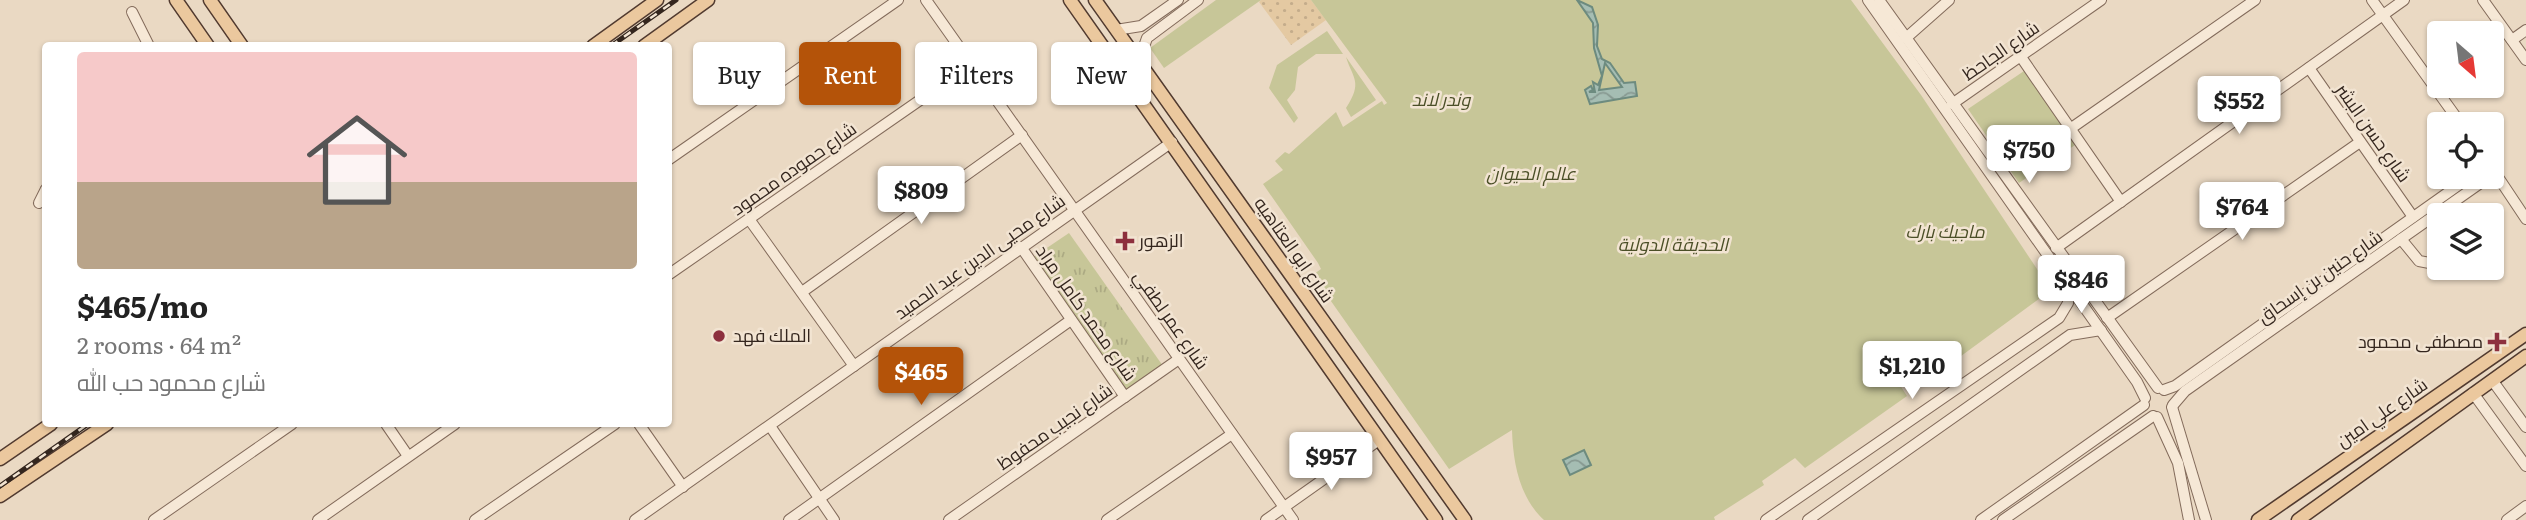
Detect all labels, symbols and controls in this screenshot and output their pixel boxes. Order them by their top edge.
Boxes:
street label: شارع الجاحظ [1956,13,2044,86]
north arrow [2427,21,2504,98]
map controls [2427,21,2504,280]
chip: Buy [693,42,785,105]
chip: Rent [799,42,901,105]
chip: Filters [915,42,1037,105]
chip: New [1051,42,1151,105]
pin: $552 [2198,76,2280,136]
street label: شارع حسن البشر [2329,76,2418,187]
text: $552 [2214,82,2264,116]
park label: وندر لاند [1412,85,1471,112]
icon: home [294,97,420,223]
button: locate [2427,112,2504,189]
street label: شارع حموده محمود [725,114,861,221]
pin: $750 [1988,125,2070,185]
text: $750 [2003,131,2055,165]
park label: عالم الحيوان [1486,159,1577,186]
pin: $809 [880,166,962,226]
text: $809 [894,172,948,206]
pin: $764 [2201,182,2283,242]
street label: شارع محيى الدين عبد الحميد [888,186,1070,325]
text: $764 [2215,188,2269,222]
street label: شارع ابو العتاهيه [1249,191,1342,308]
button: layers [2427,203,2504,280]
park label: ماجيك بارك [1905,217,1985,244]
street label: شارع حنين بن إسحاق [2251,222,2387,329]
place label: الزهور [1138,226,1184,253]
park label: الحديقة الدولية [1618,230,1730,257]
marker: الزهور [1117,233,1133,249]
street label: شارع محمد كامل مراد [1030,238,1144,386]
pin: $846 [2040,256,2122,315]
text: $846 [2054,261,2108,295]
street label: شارع عمر لطفي [1126,264,1217,376]
text: $465/mo [77,283,208,327]
place label: الملك فهد [733,321,811,348]
text: 2 rooms · 64 m² [77,327,241,361]
place label: مصطفى محمود [2358,327,2483,354]
marker: الملك فهد [711,328,727,344]
marker: مصطفى محمود [2489,334,2505,350]
pin: $1,210 [1855,342,1969,401]
text: $1,210 [1879,347,1945,381]
pin: $465 [880,348,962,407]
text: $465 [894,353,948,387]
text: شارع محمود حب الله [77,364,266,398]
street label: شارع علي امين [2330,370,2433,455]
street label: شارع نجيب محفوظ [991,376,1118,476]
pin: $957 [1290,433,1372,492]
text: $957 [1305,438,1357,472]

